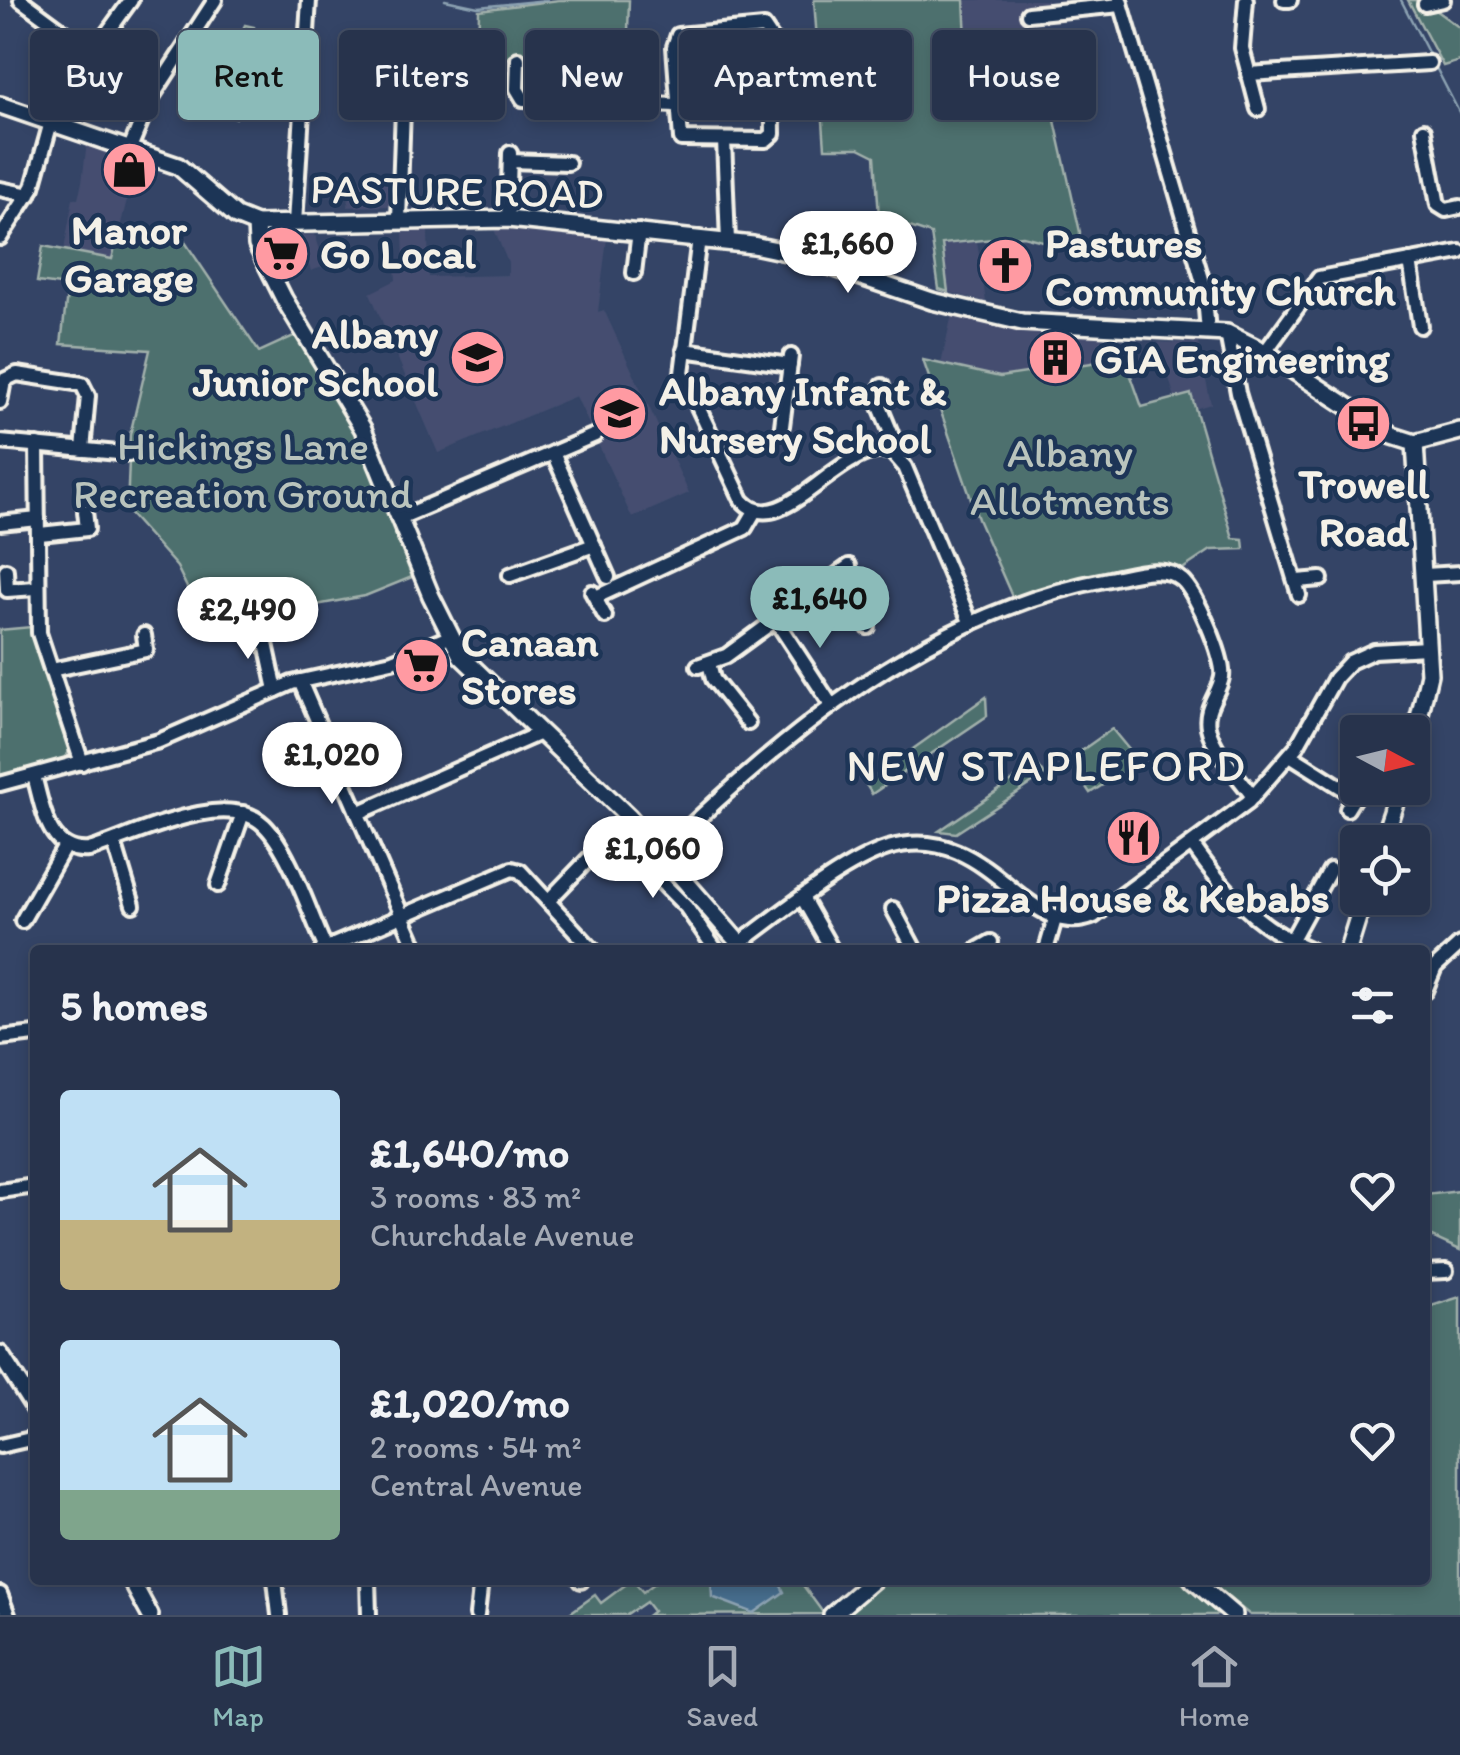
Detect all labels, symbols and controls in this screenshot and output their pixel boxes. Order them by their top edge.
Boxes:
chip: Buy [30,30,158,120]
chip: Rent [178,30,319,120]
chip: Filters [339,30,505,120]
chip: New [525,30,659,120]
chip: Apartment [679,30,912,120]
chip: House [932,30,1096,120]
shop icon: Manor Garage [99,139,159,199]
street label: PASTURE ROAD [310,163,604,219]
place label: Manor Garage [64,204,194,303]
pin: £1,660 [767,211,929,296]
place label: Pastures Community Church [1045,217,1396,316]
supermarket icon: Go Local [251,223,311,283]
text: £1,660 [801,224,895,262]
place label: Go Local [320,228,476,279]
church icon: Pastures Community Church [976,236,1036,296]
place label: Albany Junior School [192,308,438,407]
school or university icon: Albany Junior School [447,327,507,387]
building icon: GIA Engineering [1025,328,1085,388]
place label: GIA Engineering [1094,333,1390,384]
place label: Albany Infant & Nursery School [659,365,947,464]
school or university icon: Albany Infant & Nursery School [590,384,650,444]
bus stop icon: Trowell Road [1334,393,1394,453]
park label: Hickings Lane Recreation Ground [73,420,413,519]
park label: Albany Allotments [970,427,1170,526]
place label: Trowell Road [1297,458,1430,557]
pin: £1,640 [739,566,901,651]
pin: £2,490 [167,577,329,662]
text: £1,640 [772,579,868,617]
text: £2,490 [199,590,297,628]
place label: Canaan Stores [461,616,599,715]
supermarket icon: Canaan Stores [392,635,452,695]
north arrow [1340,715,1430,805]
map controls [1340,715,1430,915]
pin: £1,020 [251,722,413,807]
text: £1,020 [284,735,380,773]
district label: NEW STAPLEFORD [846,738,1248,792]
restaurant icon: Pizza House & Kebabs [1103,807,1163,867]
pin: £1,060 [572,816,734,901]
button: locate [1340,825,1430,915]
text: £1,060 [605,829,701,867]
place label: Pizza House & Kebabs [936,872,1330,923]
icon: filters [1345,978,1400,1033]
text: 5 homes [60,980,208,1031]
text: £1,640/mo [370,1127,570,1178]
icon: home [140,1130,260,1250]
icon: heart [1345,1163,1400,1218]
text: 3 rooms · 83 m² [370,1178,581,1216]
text: Churchdale Avenue [370,1216,634,1254]
text: £1,020/mo [370,1377,570,1428]
icon: home [140,1380,260,1500]
icon: heart [1345,1413,1400,1468]
text: 2 rooms · 54 m² [370,1428,582,1466]
text: Central Avenue [370,1466,582,1504]
tab: Map [211,1639,266,1733]
tab: Saved [687,1639,758,1733]
tab: Home [1179,1639,1250,1733]

